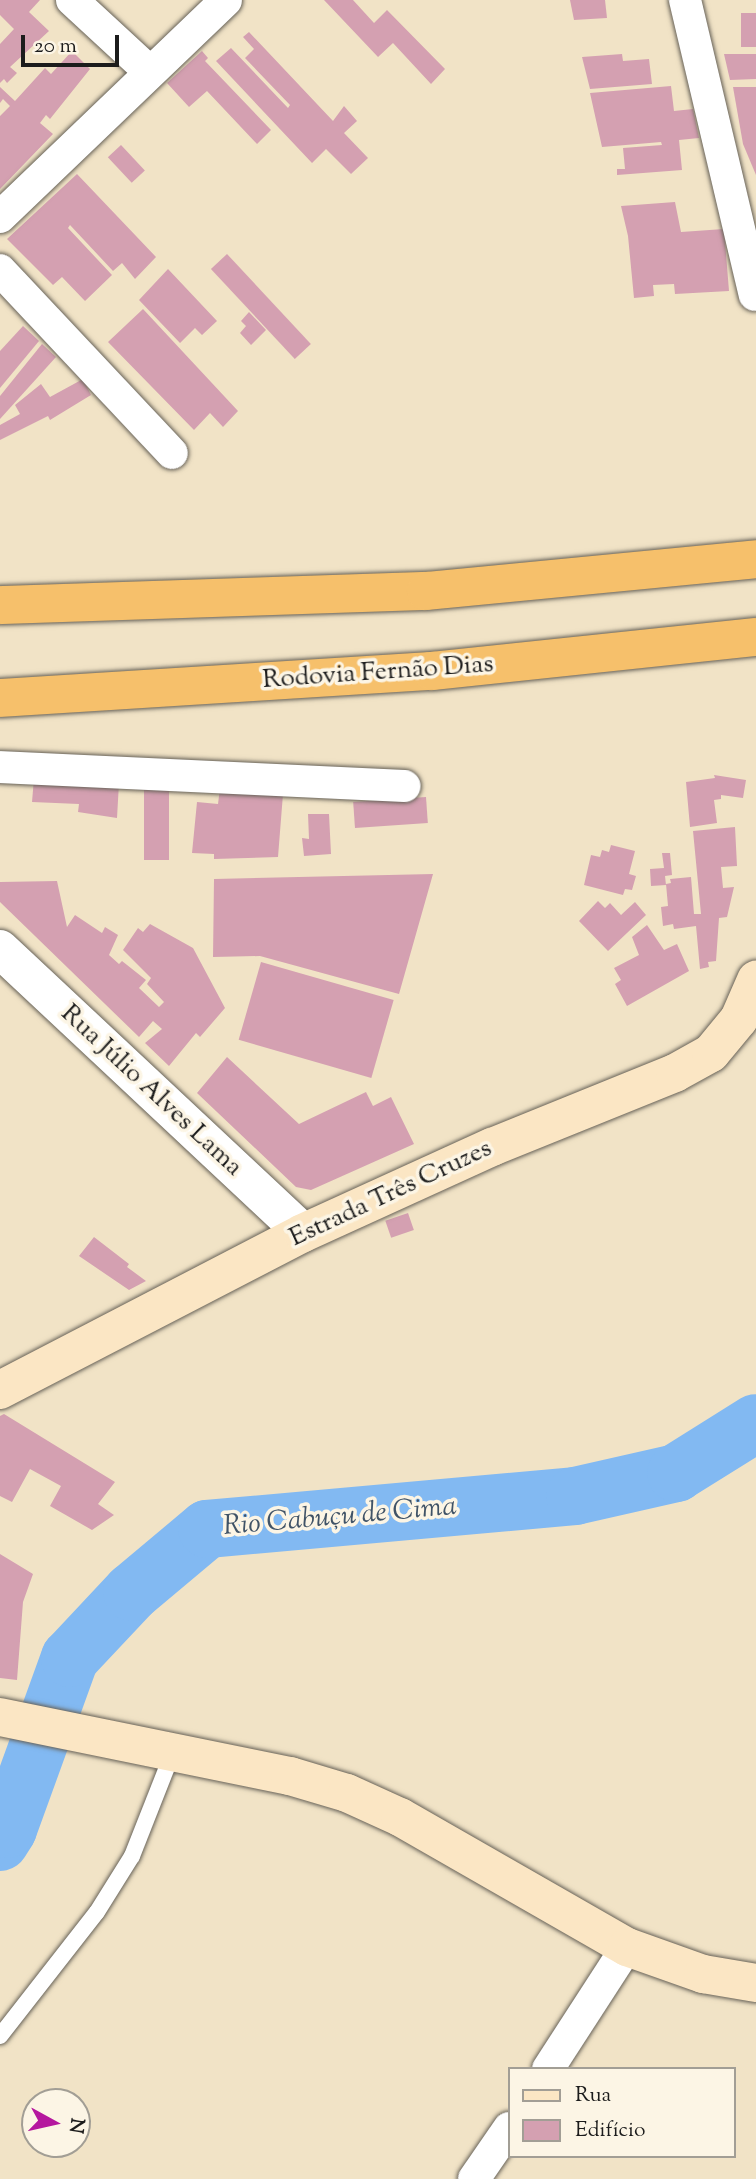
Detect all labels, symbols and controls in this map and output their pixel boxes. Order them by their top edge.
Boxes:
scale bar [24,21,122,65]
text: 20 m [34,32,77,62]
street label: Rodovia Fernão Dias [262,649,494,697]
street label: Rua Júlio Alves Lama [54,999,248,1183]
street label: Estrada Três Cruzes [285,1133,497,1255]
water label: Rio Cabuçu de Cima [222,1490,458,1544]
legend [508,2067,735,2158]
text: Rua [575,2081,611,2111]
north arrow [21,2088,91,2158]
text: N [61,2116,90,2135]
text: Edifício [575,2116,645,2146]

